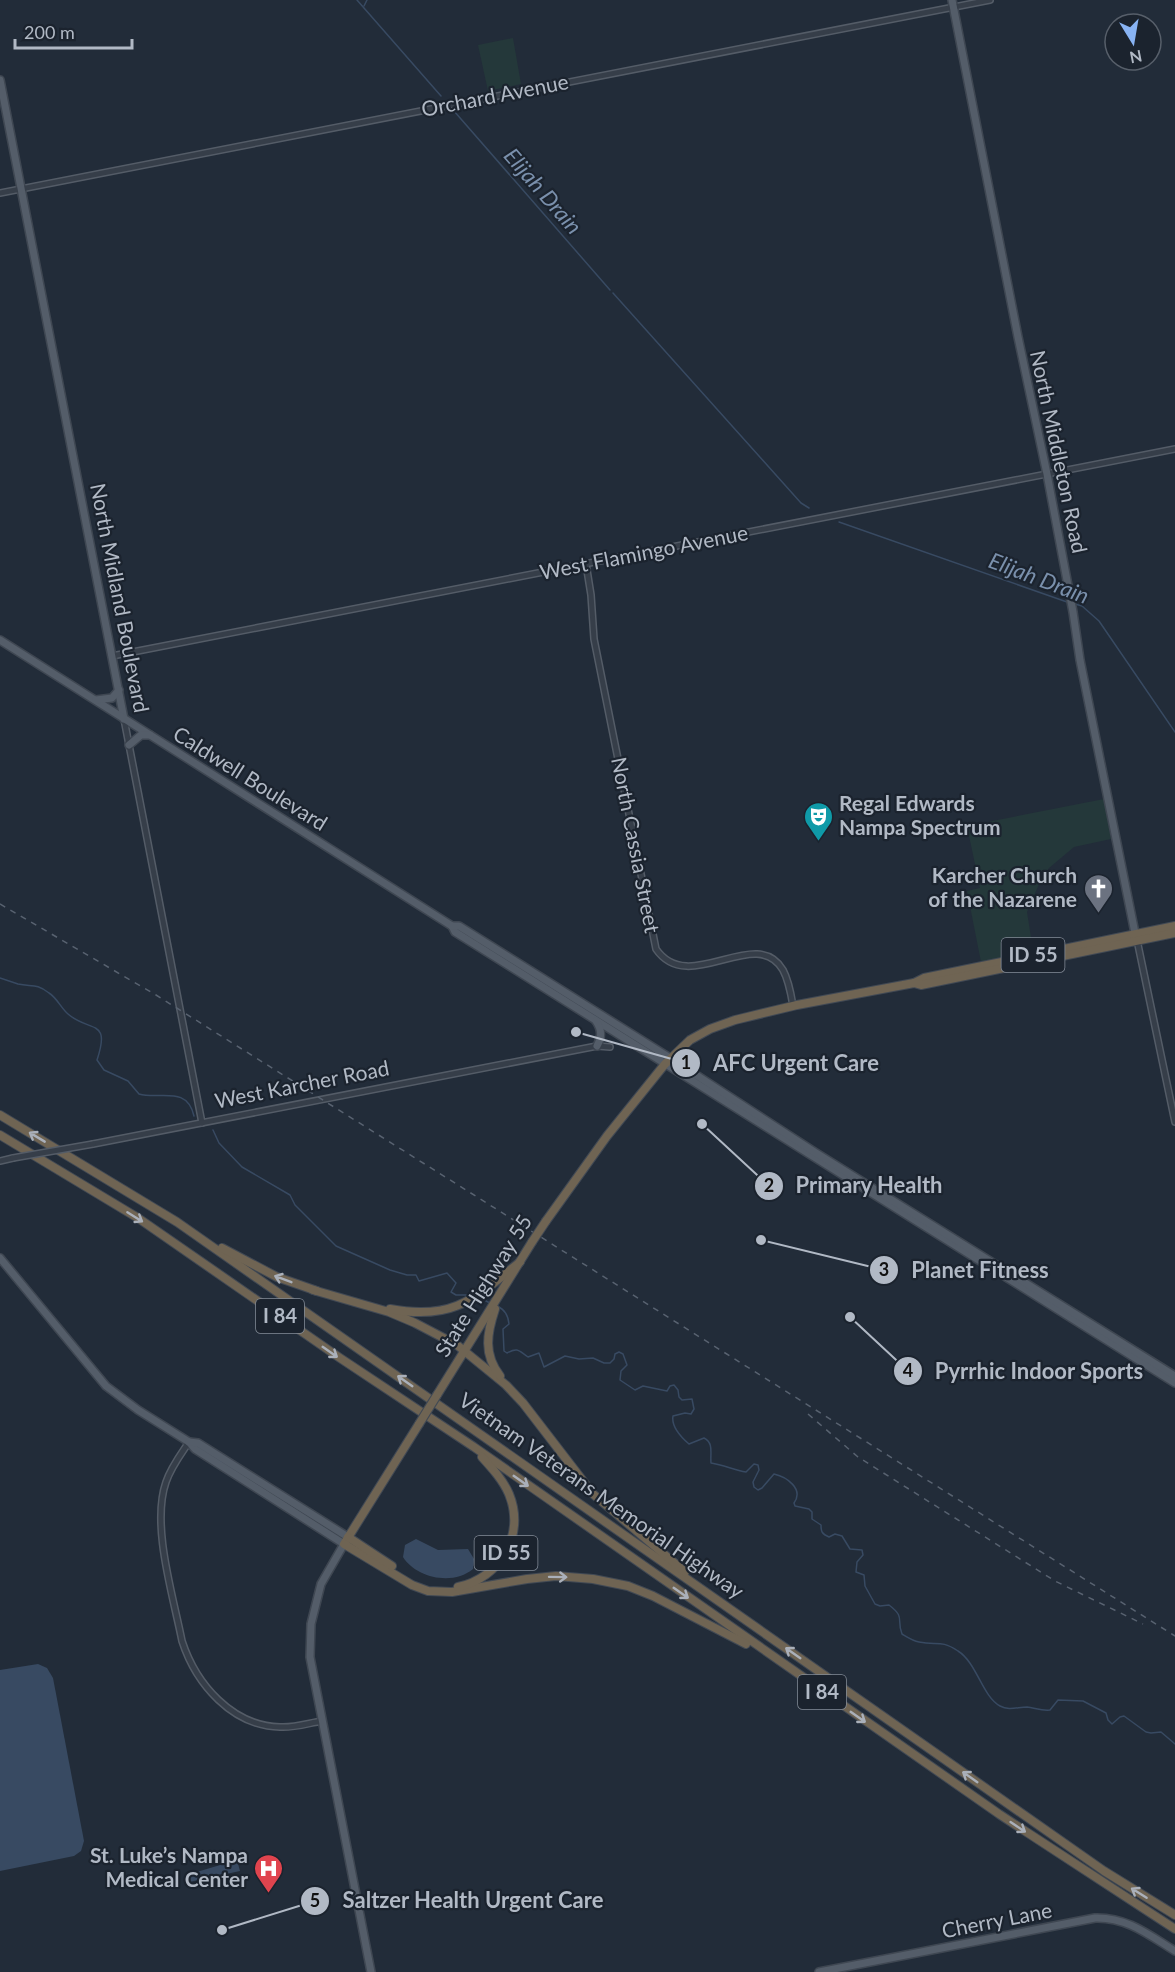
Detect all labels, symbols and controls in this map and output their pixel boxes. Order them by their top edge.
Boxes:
scale bar [15,12,132,50]
north arrow [1103,12,1163,72]
text: 200 m [24,21,75,43]
text: N [1128,47,1144,68]
street label: Orchard Avenue [419,68,570,121]
water label: Elijah Drain [499,142,588,239]
street label: North Middleton Road [1026,348,1093,555]
street label: North Midland Boulevard [86,481,155,715]
street label: West Flamingo Avenue [537,519,750,584]
water label: Elijah Drain [985,546,1093,609]
street label: Caldwell Boulevard [169,720,332,835]
street label: North Cassia Street [607,755,666,935]
place label: Regal Edwards Nampa Spectrum [839,790,1001,839]
theatre icon: Regal Edwards Nampa Spectrum [802,800,834,842]
place label: Karcher Church of the Nazarene [928,862,1077,911]
church icon: Karcher Church of the Nazarene [1082,872,1114,914]
road number: ID 55 [1002,938,1064,972]
callout: AFC Urgent Care [671,1043,891,1083]
text: AFC Urgent Care [712,1049,879,1076]
text: 1 [681,1051,691,1073]
street label: West Karcher Road [212,1054,391,1113]
one-way arrow [29,1130,46,1142]
callout: Primary Health [754,1166,955,1206]
text: Primary Health [795,1171,943,1198]
text: 2 [764,1174,774,1196]
one-way arrow [127,1210,144,1223]
street label: State Highway 55 [429,1210,536,1361]
callout: Planet Fitness [869,1250,1060,1290]
text: Planet Fitness [911,1256,1049,1283]
text: 3 [879,1258,889,1280]
one-way arrow [274,1273,292,1284]
road number: I 84 [256,1299,304,1333]
one-way arrow [322,1346,338,1358]
callout: Pyrrhic Indoor Sports [893,1351,1156,1391]
text: Pyrrhic Indoor Sports [935,1357,1143,1384]
text: 4 [903,1359,913,1381]
one-way arrow [397,1375,413,1387]
street label: Vietnam Veterans Memorial Highway [455,1386,749,1603]
one-way arrow [513,1475,529,1487]
road number: ID 55 [474,1536,538,1570]
one-way arrow [548,1571,568,1583]
one-way arrow [672,1587,689,1599]
one-way arrow [785,1647,802,1659]
road number: I 84 [798,1675,846,1709]
one-way arrow [849,1711,866,1723]
one-way arrow [962,1771,979,1783]
one-way arrow [1010,1821,1027,1834]
place label: St. Luke’s Nampa Medical Center [90,1842,248,1891]
hospital icon: St. Luke’s Nampa Medical Center [253,1852,285,1894]
callout: Saltzer Health Urgent Care [300,1881,615,1921]
text: Saltzer Health Urgent Care [343,1886,604,1913]
one-way arrow [1131,1887,1148,1899]
text: 5 [310,1889,320,1911]
street label: Cherry Lane [939,1897,1054,1942]

